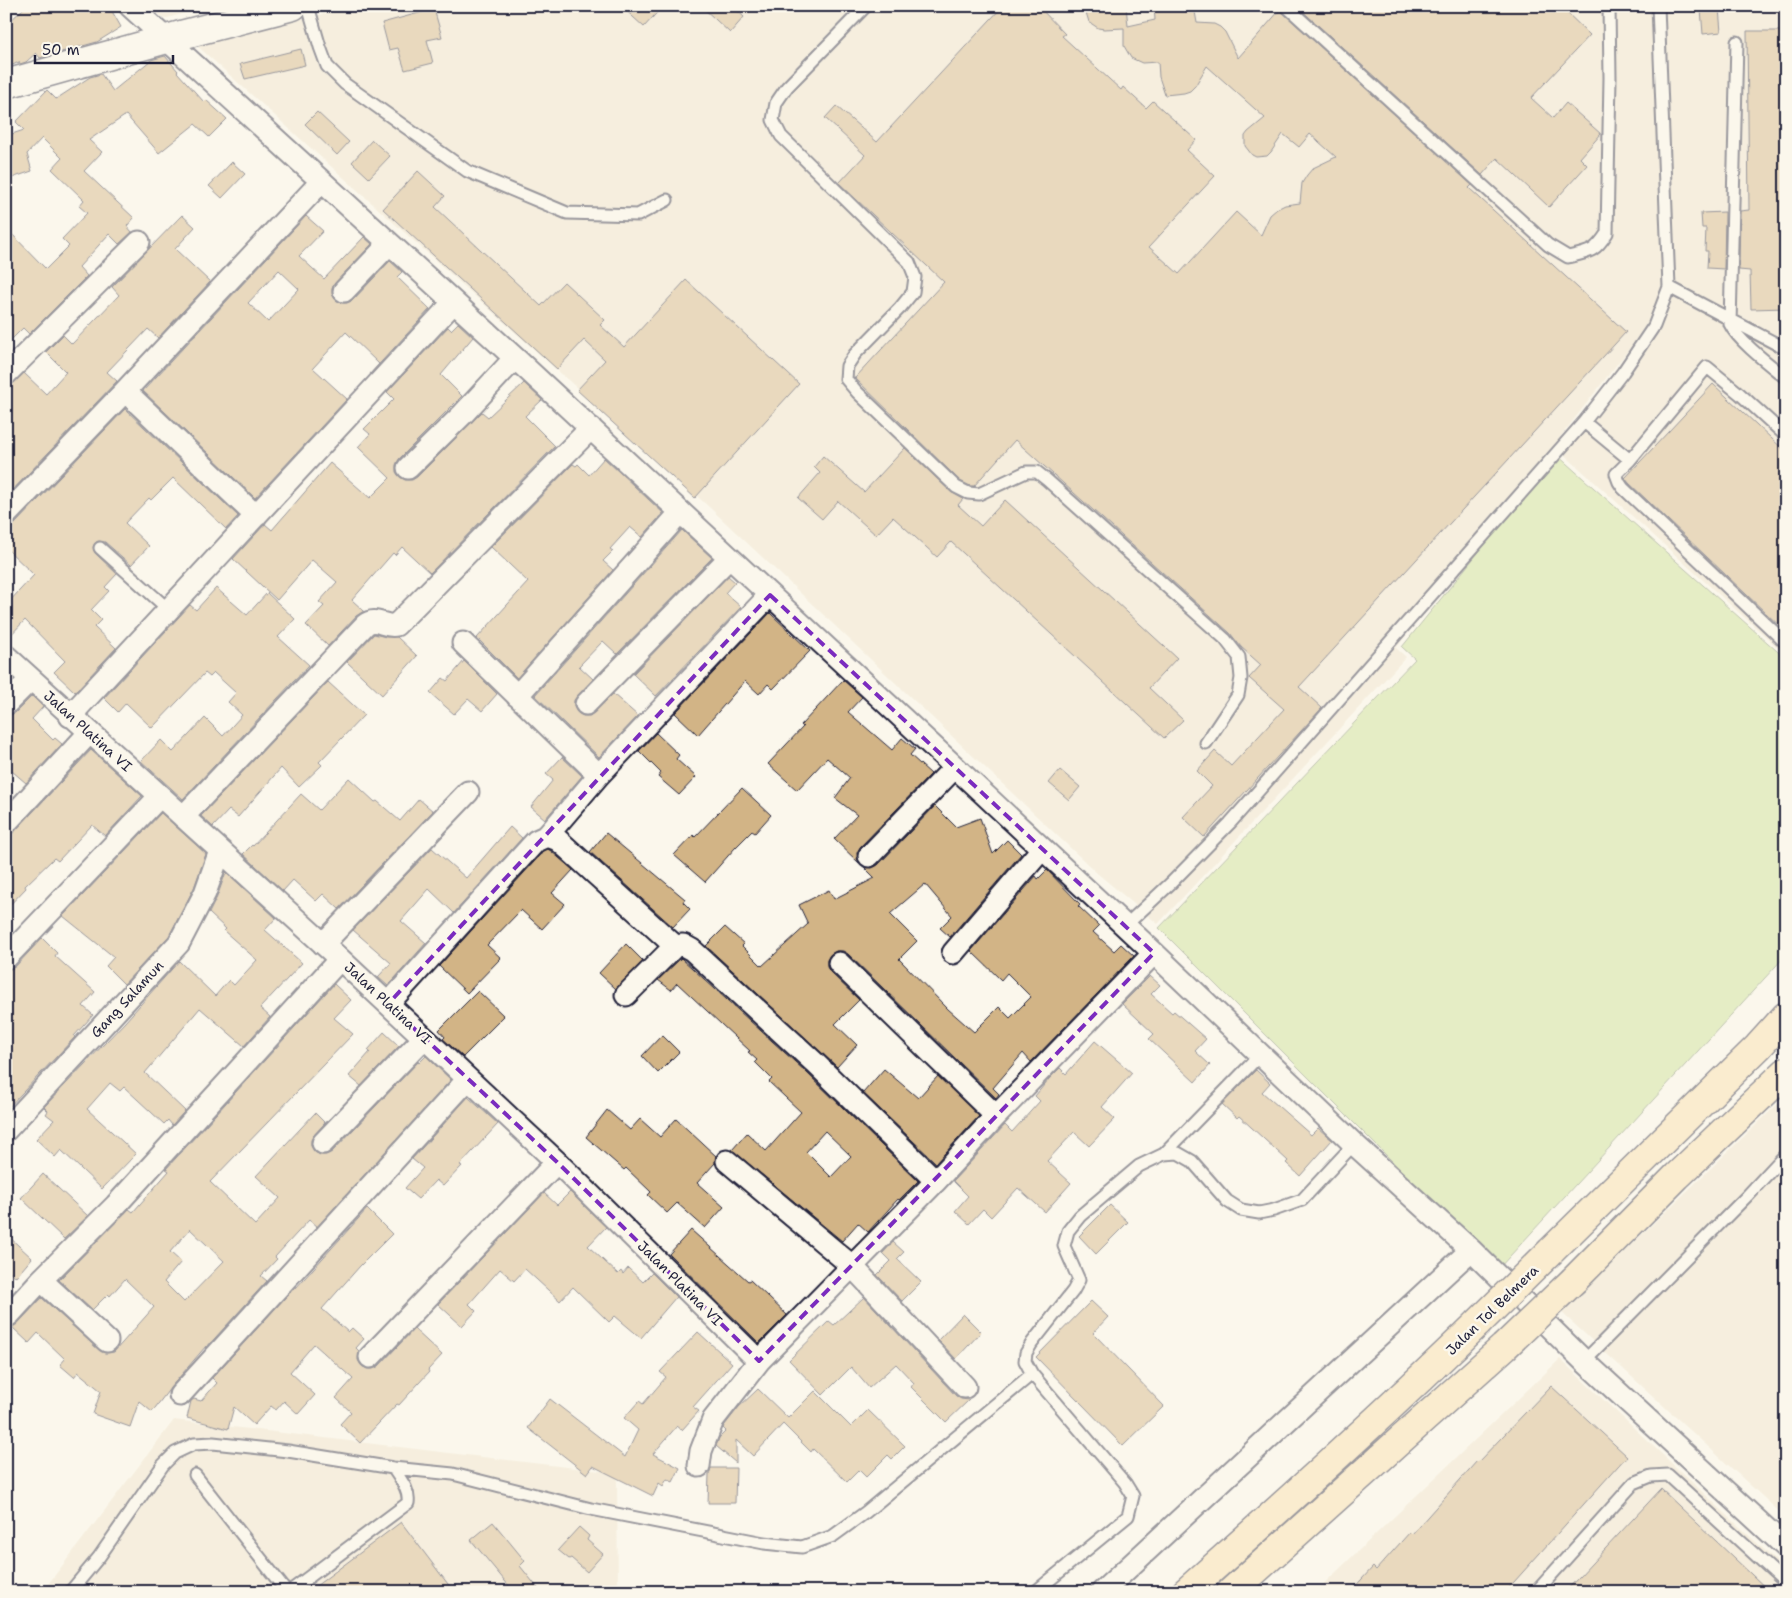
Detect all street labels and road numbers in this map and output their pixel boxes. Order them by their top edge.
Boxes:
street label: Jalan Platina VI [40,687,136,776]
street label: Gang Salamun [87,956,168,1041]
street label: Jalan Platina VI [341,958,436,1048]
street label: Jalan Platina VI [634,1237,726,1329]
street label: Jalan Tol Belmera [1442,1261,1542,1359]

